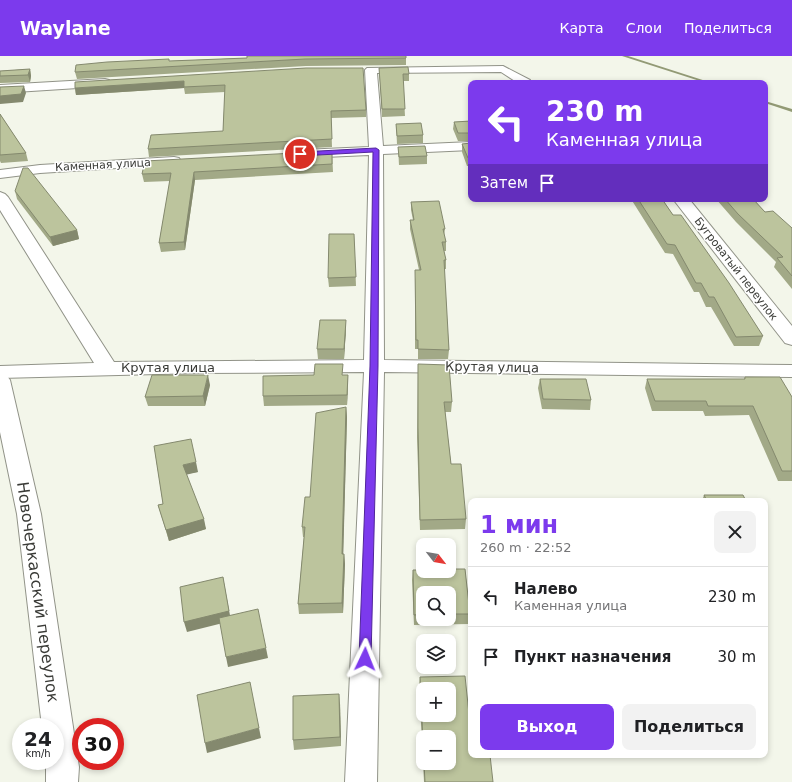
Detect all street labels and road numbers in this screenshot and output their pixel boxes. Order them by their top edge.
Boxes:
street label: Каменная улица [55,156,151,174]
street label: Бугроватый переулок [692,215,780,323]
street label: Крутая улица [445,359,539,375]
street label: Крутая улица [121,360,215,375]
street label: Новочеркасский переулок [13,480,63,704]

